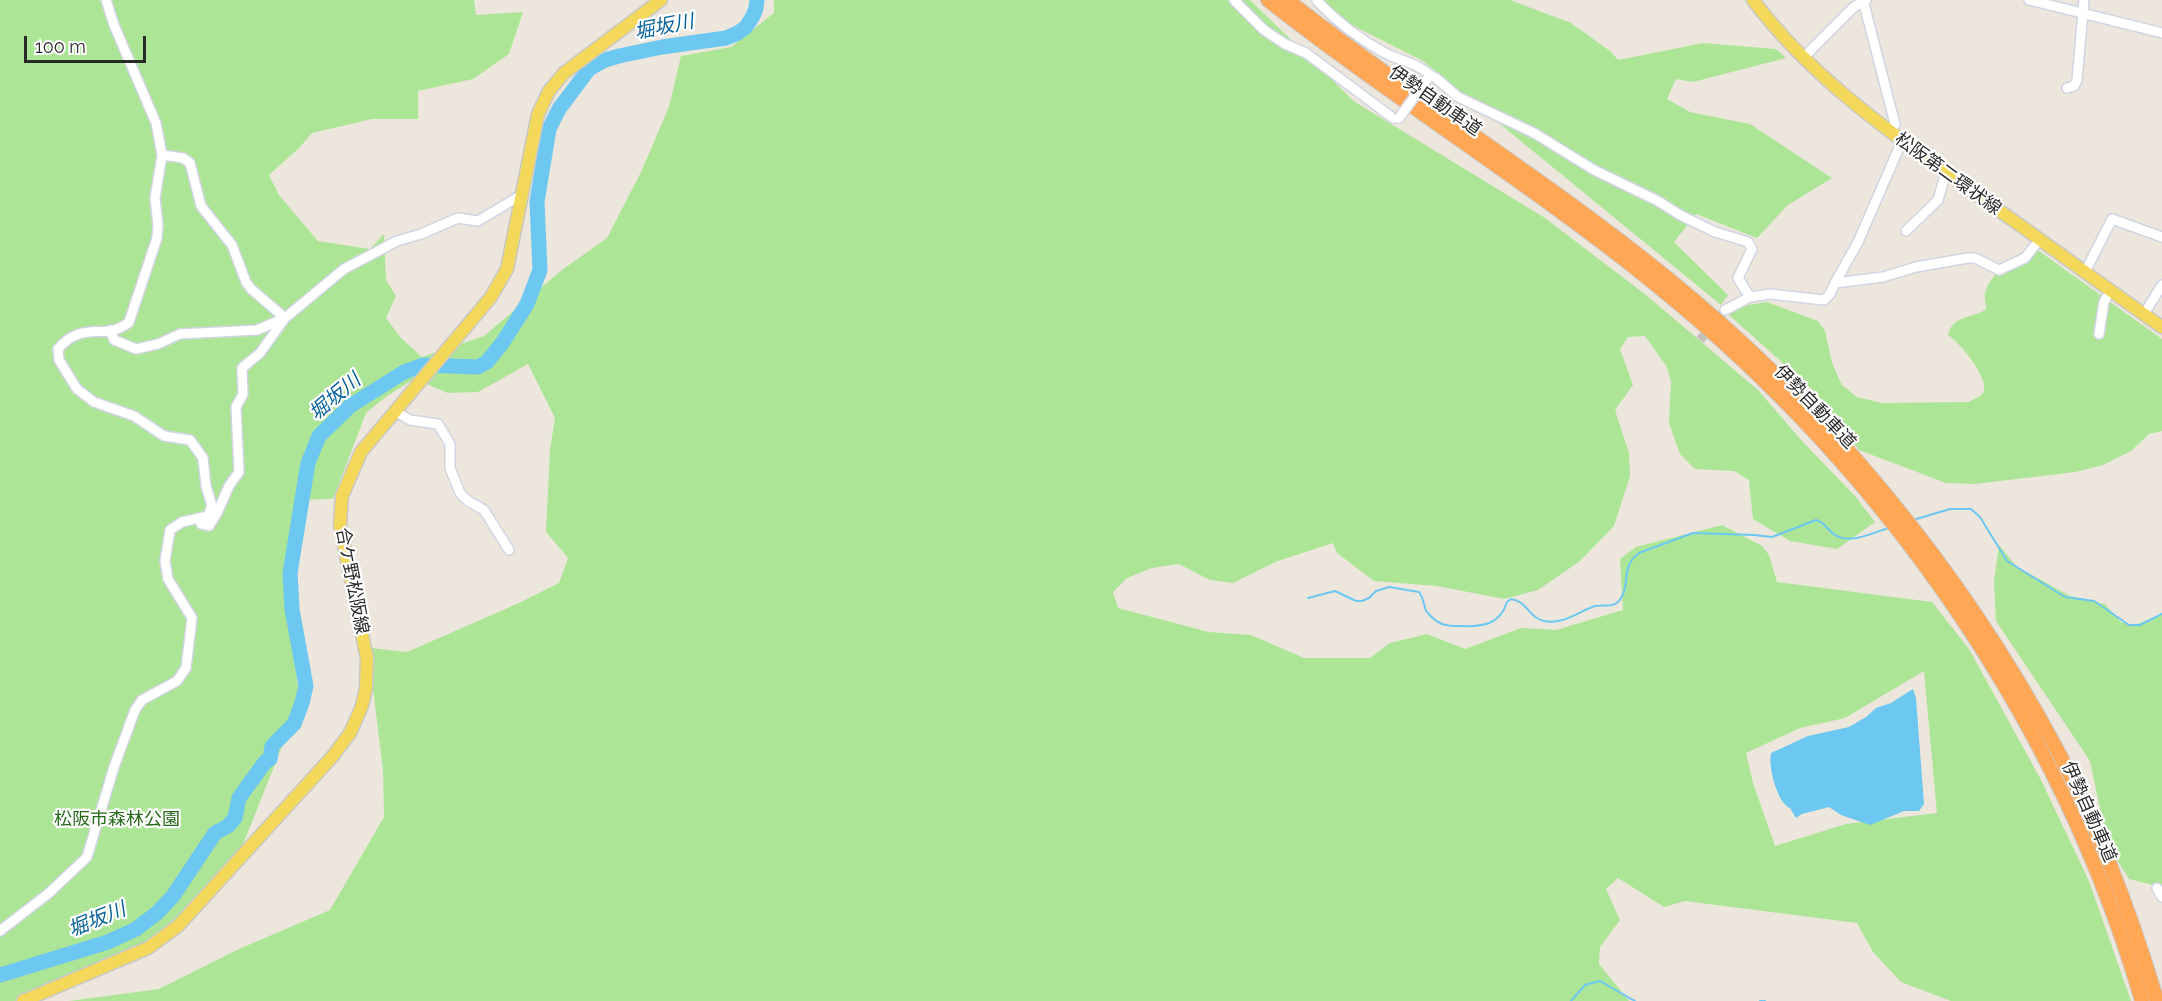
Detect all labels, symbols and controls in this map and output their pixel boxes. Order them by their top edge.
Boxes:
water label: 堀坂川 [632,9,696,45]
scale bar [27,24,148,62]
text: 100 m [35,36,86,57]
street label: 伊勢自動車道 [1385,61,1485,141]
street label: 松阪第二環状線 [1891,128,2005,220]
street label: 伊勢自動車道 [1770,361,1860,453]
water label: 堀坂川 [304,369,366,425]
street label: 合ケ野松阪線 [331,526,373,636]
street label: 伊勢自動車道 [2057,758,2121,866]
park label: 松阪市森林公園 [54,809,180,831]
water label: 堀坂川 [65,898,129,942]

